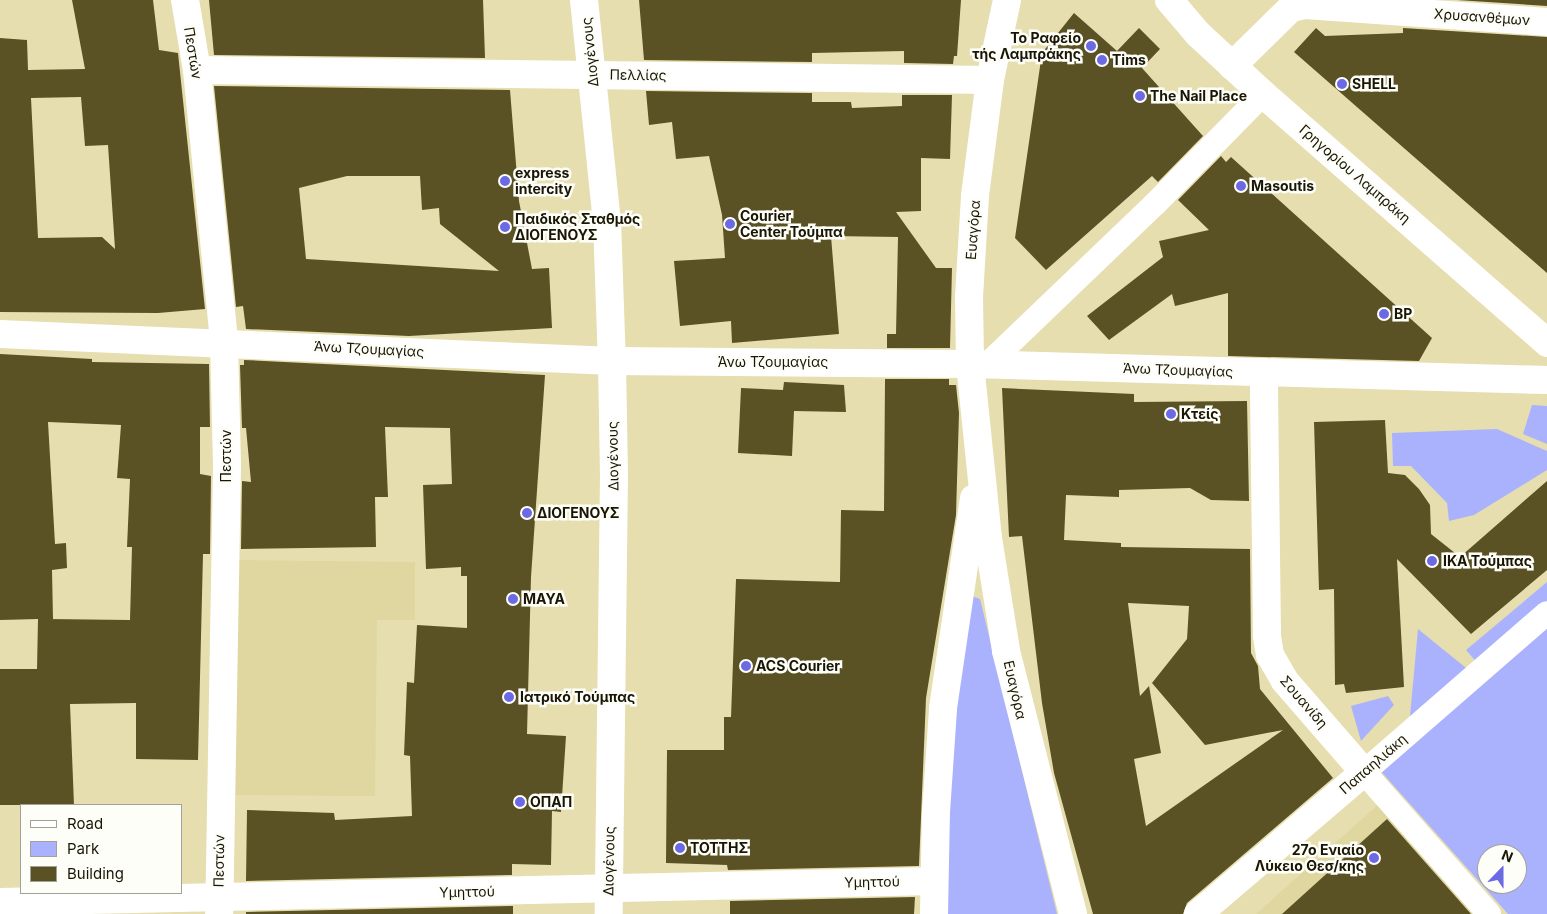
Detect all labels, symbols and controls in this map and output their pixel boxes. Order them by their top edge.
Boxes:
street label: Χρυσανθέμων [1433,5,1531,29]
street label: Διογένους [578,16,602,88]
street label: Πεστών [181,26,205,80]
place label: Το Ραφείο τής Λαμπράκης [972,30,1081,62]
marker: Το Ραφείο τής Λαμπράκης [1085,40,1097,52]
place label: Tims [1112,52,1146,68]
marker: Tims [1096,54,1108,66]
street label: Πελλίας [609,66,667,84]
place label: SHELL [1352,76,1396,92]
marker: SHELL [1336,78,1348,90]
place label: The Nail Place [1150,88,1247,104]
marker: The Nail Place [1134,90,1146,102]
street label: Γρηγορίου Λαμπράκη [1296,121,1414,227]
place label: express intercity [515,165,572,198]
marker: express intercity [499,175,511,187]
place label: Masoutis [1251,178,1314,194]
marker: Masoutis [1235,180,1247,192]
street label: Ευαγόρα [963,199,983,261]
place label: Courier Center Τούμπα [740,208,843,240]
place label: Παιδικός Σταθμός ΔΙΟΓΕΝΟΥΣ [515,211,640,243]
marker: Courier Center Τούμπα [724,218,736,230]
marker: Παιδικός Σταθμός ΔΙΟΓΕΝΟΥΣ [499,221,511,233]
place label: BP [1394,306,1412,322]
marker: BP [1378,308,1390,320]
street label: Άνω Τζουμαγίας [313,338,425,360]
street label: Άνω Τζουμαγίας [718,354,828,370]
street label: Άνω Τζουμαγίας [1123,360,1233,380]
place label: Κτείς [1181,406,1219,422]
marker: Κτείς [1165,408,1177,420]
street label: Διογένους [604,421,622,491]
street label: Πεστών [218,430,234,482]
place label: ΔΙΟΓΕΝΟΥΣ [537,505,620,521]
marker: ΔΙΟΓΕΝΟΥΣ [521,507,533,519]
place label: ΙΚΑ Τούμπας [1443,553,1532,569]
marker: ΙΚΑ Τούμπας [1425,554,1439,568]
place label: MAYA [523,591,565,607]
marker: MAYA [507,593,519,605]
place label: ACS Courier [756,658,840,674]
street label: Ευαγόρα [1000,659,1030,721]
marker: ACS Courier [740,660,752,672]
street label: Σουανίδη [1277,672,1331,732]
place label: Ιατρικό Τούμπας [520,689,635,705]
marker: Ιατρικό Τούμπας [502,690,516,704]
street label: Παπαηλιάκη [1336,730,1410,798]
place label: ΟΠΑΠ [530,794,572,810]
marker: ΟΠΑΠ [514,796,526,808]
legend [20,804,182,894]
text: Road [67,814,103,833]
street label: Διογένους [600,826,618,896]
street label: Πεστών [210,834,228,888]
text: Park [67,839,99,858]
place label: ΤΟΤΤΗΣ [690,840,748,856]
marker: ΤΟΤΤΗΣ [674,842,686,854]
place label: 27o Ενιαίο Λύκειο Θεσ/κης [1255,842,1364,874]
north arrow [1477,844,1527,894]
text: N [1499,846,1516,865]
marker: 27o Ενιαίο Λύκειο Θεσ/κης [1368,852,1380,864]
text: Building [67,864,124,883]
street label: Υμηττού [844,873,900,891]
street label: Υμηττού [439,883,495,901]

